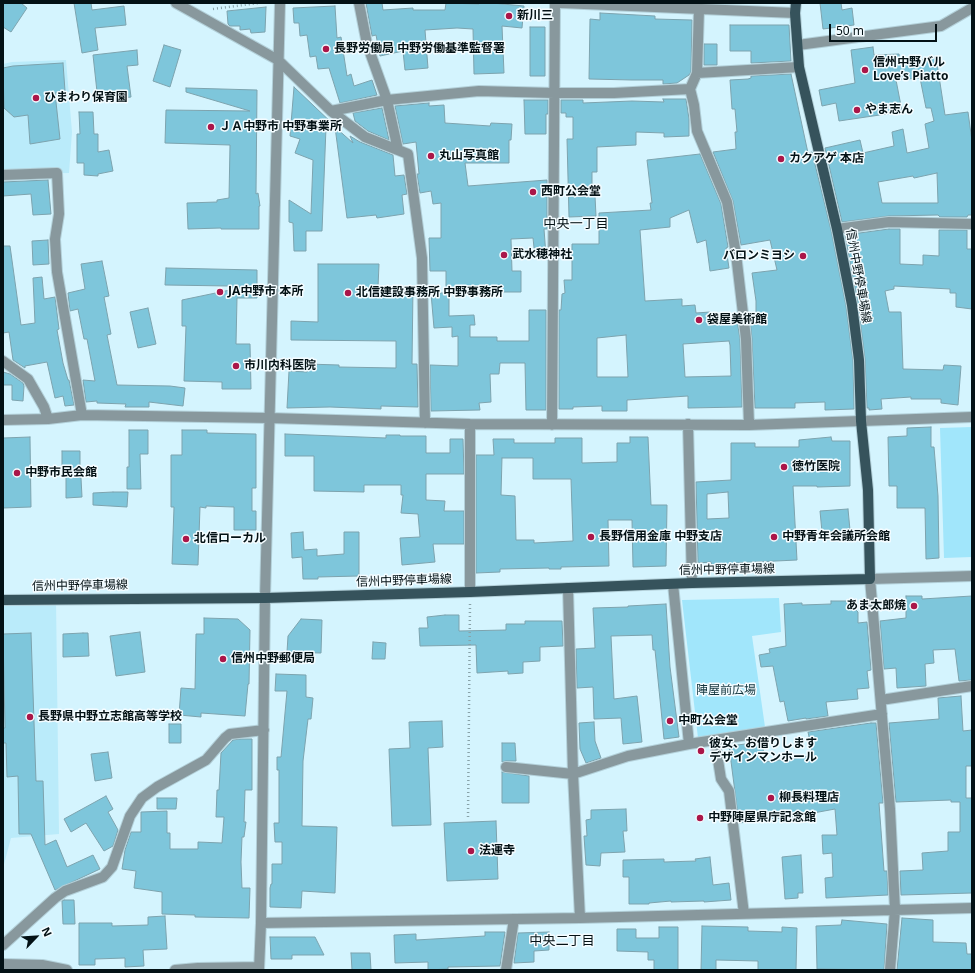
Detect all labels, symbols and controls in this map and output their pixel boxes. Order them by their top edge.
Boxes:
place label: 新川三 [517,9,553,23]
marker: 新川三 [504,11,514,21]
scale bar [831,16,939,42]
text: 50 m [836,22,864,39]
place label: 長野労働局 中野労働基準監督署 [334,42,505,56]
marker: 長野労働局 中野労働基準監督署 [321,44,331,54]
place label: 信州中野バル Love’s Piatto [873,56,948,84]
marker: 信州中野バル Love’s Piatto [860,65,870,75]
place label: ひまわり保育園 [44,91,128,105]
marker: ひまわり保育園 [31,93,41,103]
place label: やま志ん [865,103,913,117]
marker: やま志ん [852,105,862,115]
place label: ＪＡ中野市 中野事業所 [219,120,342,134]
marker: ＪＡ中野市 中野事業所 [206,122,216,132]
place label: 丸山写真館 [439,149,499,163]
marker: 丸山写真館 [426,151,436,161]
place label: カクアゲ 本店 [789,152,864,166]
marker: カクアゲ 本店 [776,154,786,164]
place label: 西町公会堂 [541,185,601,199]
marker: 西町公会堂 [528,187,538,197]
district label: 中央一丁目 [544,216,608,232]
street label: 信州中野停車場線 [843,227,873,325]
place label: 武水穂神社 [512,248,572,262]
place label: バロンミヨシ [723,249,795,263]
marker: 武水穂神社 [499,250,509,260]
marker: バロンミヨシ [798,251,808,261]
place label: JA中野市 本所 [228,285,303,299]
place label: 北信建設事務所 中野事務所 [356,286,503,300]
marker: JA中野市 本所 [215,287,225,297]
marker: 北信建設事務所 中野事務所 [343,288,353,298]
place label: 袋屋美術館 [707,313,767,327]
marker: 袋屋美術館 [694,315,704,325]
place label: 市川内科医院 [244,359,316,373]
marker: 市川内科医院 [231,361,241,371]
place label: 徳竹医院 [792,460,840,474]
marker: 徳竹医院 [779,462,789,472]
place label: 中野市民会館 [25,466,97,480]
marker: 中野市民会館 [12,468,22,478]
place label: 長野信用金庫 中野支店 [599,530,722,544]
place label: 中野青年会議所会館 [782,530,890,544]
place label: 北信ローカル [194,532,266,546]
marker: 長野信用金庫 中野支店 [586,532,596,542]
marker: 中野青年会議所会館 [769,532,779,542]
marker: 北信ローカル [181,534,191,544]
street label: 信州中野停車場線 [679,562,775,578]
street label: 信州中野停車場線 [356,572,452,590]
street label: 信州中野停車場線 [32,578,128,594]
place label: あま太郎焼 [846,599,906,613]
marker: あま太郎焼 [909,601,919,611]
place label: 信州中野郵便局 [231,652,315,666]
marker: 信州中野郵便局 [218,654,228,664]
park label: 陣屋前広場 [696,684,756,698]
place label: 長野県中野立志館高等学校 [38,710,182,724]
marker: 長野県中野立志館高等学校 [25,712,35,722]
place label: 中町公会堂 [678,714,738,728]
marker: 中町公会堂 [665,716,675,726]
place label: 彼女、お借りします デザインマンホール [709,737,817,765]
marker: 彼女、お借りします デザインマンホール [696,746,706,756]
place label: 柳長料理店 [779,791,839,805]
marker: 柳長料理店 [766,793,776,803]
place label: 中野陣屋県庁記念館 [708,811,816,825]
marker: 中野陣屋県庁記念館 [695,813,705,823]
place label: 法運寺 [479,844,515,858]
marker: 法運寺 [466,846,476,856]
north arrow [16,917,56,957]
text: N [39,924,56,939]
district label: 中央二丁目 [530,933,594,949]

